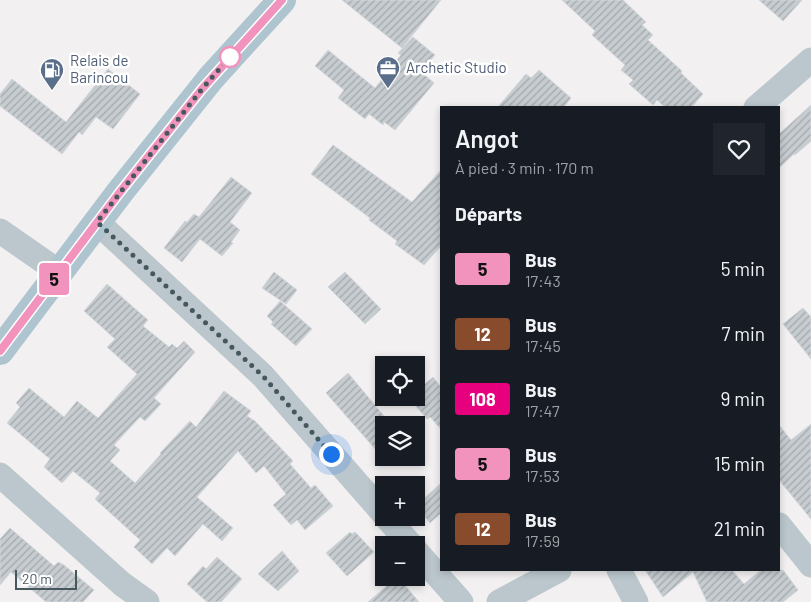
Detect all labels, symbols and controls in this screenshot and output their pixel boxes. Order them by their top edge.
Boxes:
unlabelled marker [219,46,241,68]
place label: Relais de Barincou [70,51,128,86]
office icon: Archetic Studio [375,55,401,89]
fuel station icon: Relais de Barincou [39,57,65,91]
place label: Archetic Studio [406,58,507,76]
button: heart [713,123,765,175]
text: Angot [455,124,519,153]
text: À pied · 3 min · 170 m [455,158,594,177]
text: Départs [455,202,522,225]
text: Bus [525,248,557,271]
text: 5 min [721,257,765,280]
text: 5 [478,258,487,280]
line badge: 5 [38,263,70,295]
text: 5 [49,268,59,290]
text: 17:43 [525,271,561,290]
text: Bus [525,313,557,336]
text: 7 min [721,322,765,345]
text: 12 [474,323,491,345]
text: 17:45 [525,336,561,355]
map controls [375,356,425,586]
button: locate [375,356,425,406]
text: Bus [525,378,557,401]
text: 9 min [721,387,765,410]
text: 108 [469,388,496,410]
text: 17:47 [525,401,560,420]
button: layers [375,416,425,466]
your location [319,442,344,467]
text: Bus [525,443,557,466]
text: 15 min [714,452,765,475]
text: 5 [478,453,487,475]
text: 17:53 [525,466,560,485]
button: + [375,476,425,526]
text: Bus [525,508,557,531]
text: 21 min [714,517,765,540]
text: 12 [474,518,491,540]
text: 17:59 [525,531,560,550]
button: − [375,536,425,586]
scale bar [15,567,78,590]
text: 20 m [22,570,52,587]

